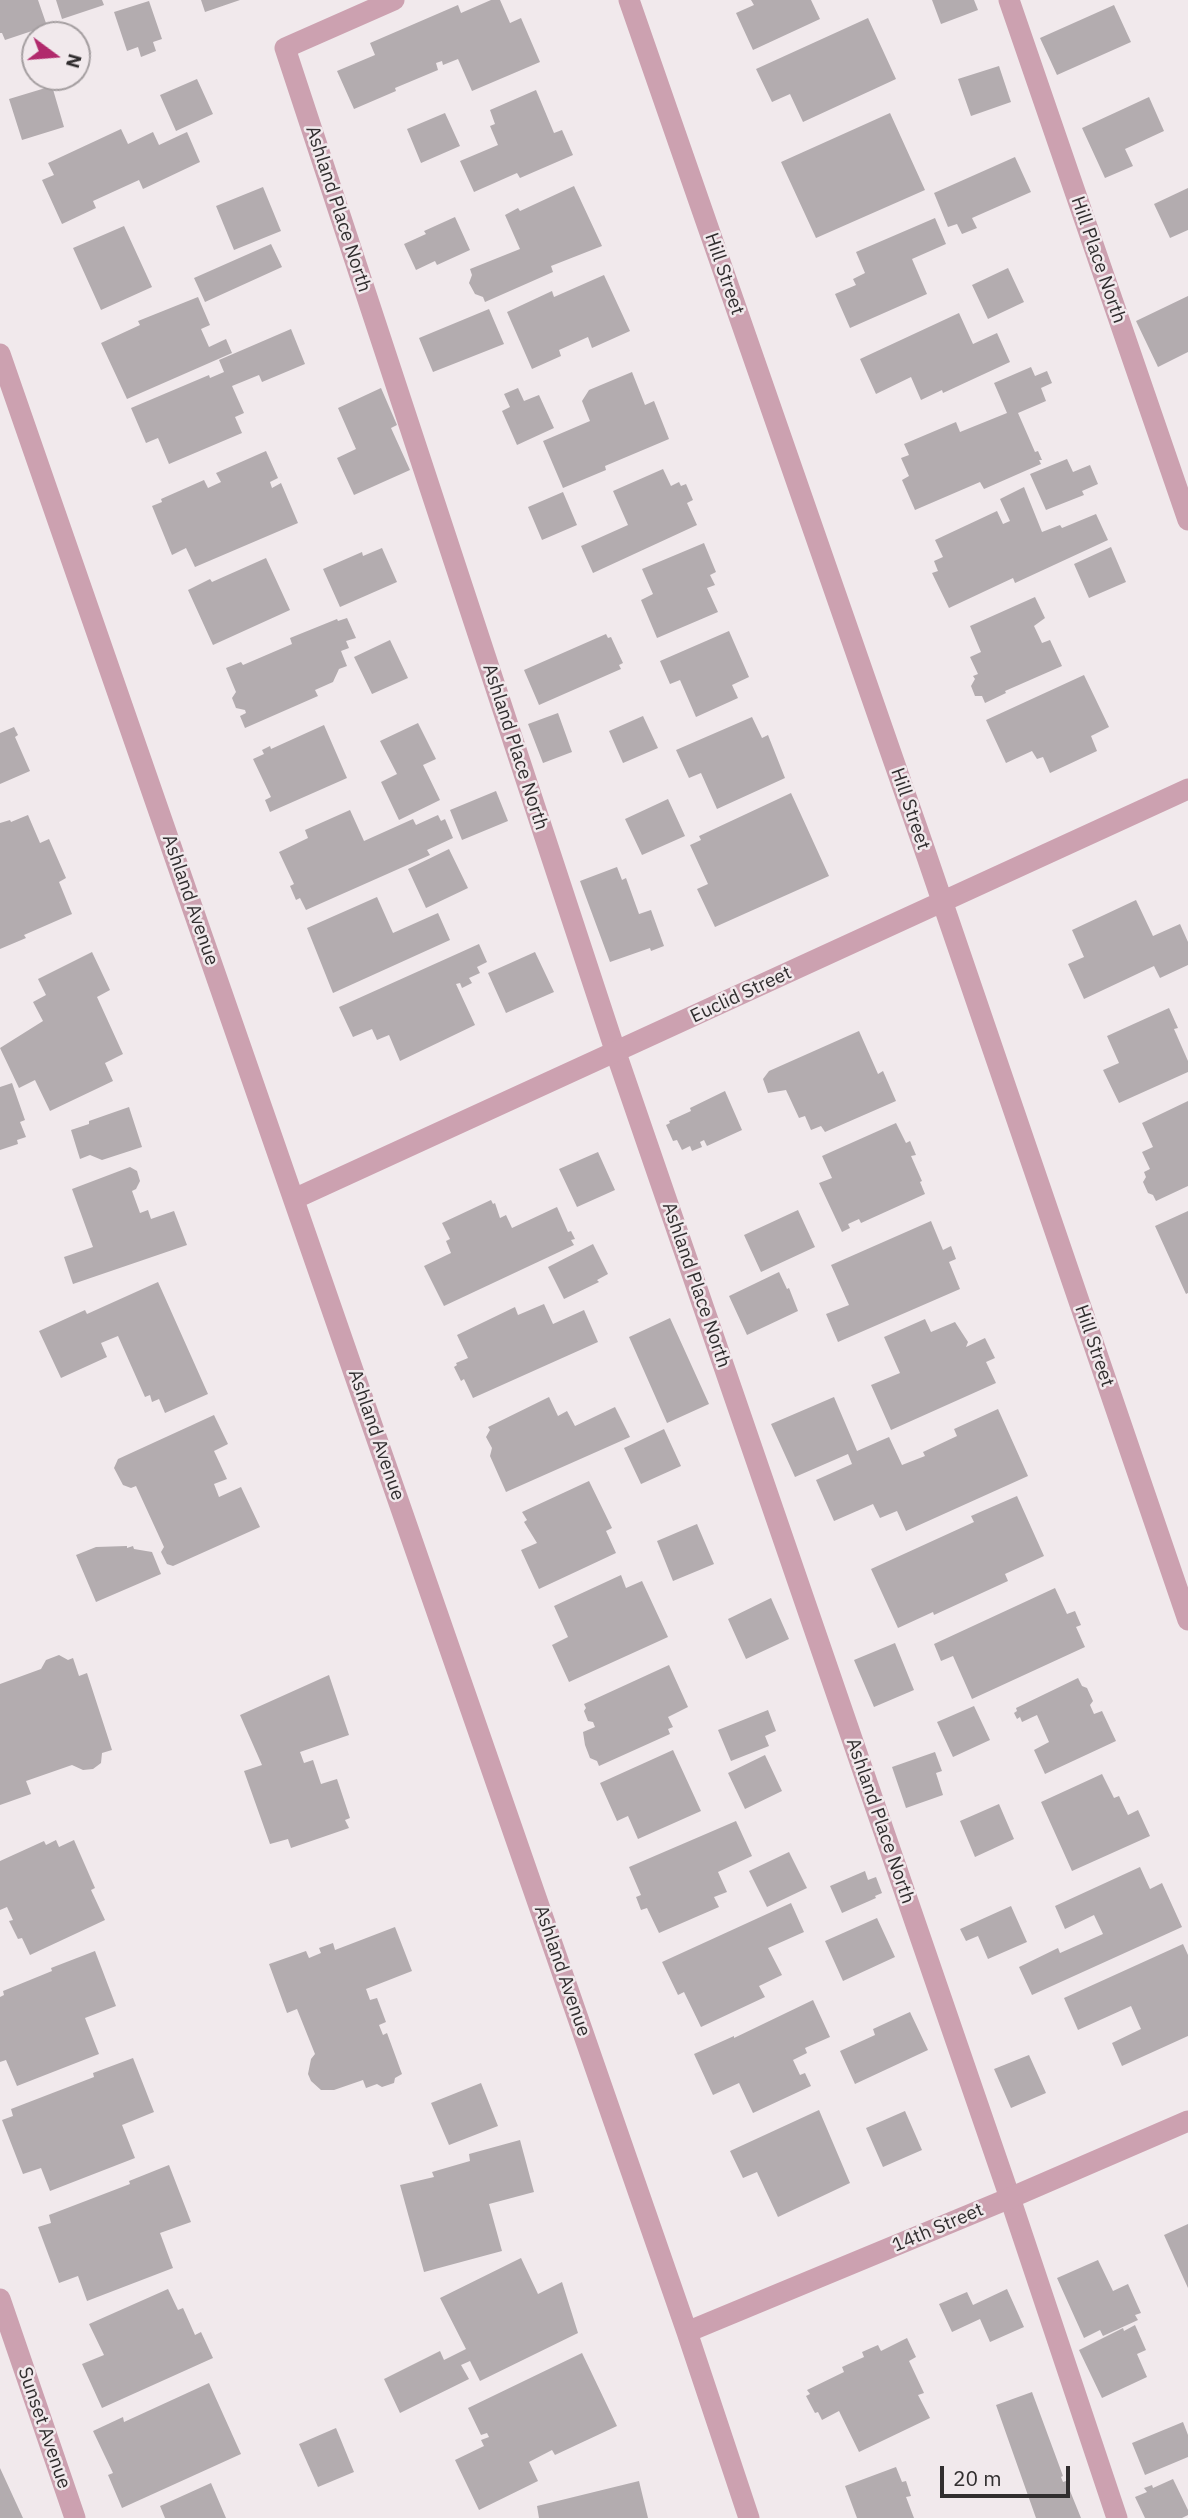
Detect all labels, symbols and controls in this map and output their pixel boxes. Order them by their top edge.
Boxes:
north arrow [21,21,91,91]
text: N [61,51,88,71]
street label: Ashland Place North [300,123,376,295]
street label: Hill Place North [1066,194,1130,326]
street label: Hill Street [699,230,749,318]
street label: Ashland Place North [477,661,553,833]
street label: Hill Street [885,765,935,853]
street label: Ashland Avenue [157,831,223,969]
street label: Euclid Street [687,962,795,1028]
street label: Ashland Place North [657,1199,735,1371]
street label: Hill Street [1069,1302,1119,1390]
street label: Ashland Avenue [343,1366,409,1504]
street label: Ashland Place North [841,1735,919,1907]
street label: Ashland Avenue [529,1902,595,2040]
street label: 14th Street [889,2199,987,2257]
street label: Sunset Avenue [13,2364,75,2492]
scale bar [943,2452,1072,2496]
text: 20 m [953,2464,1002,2492]

